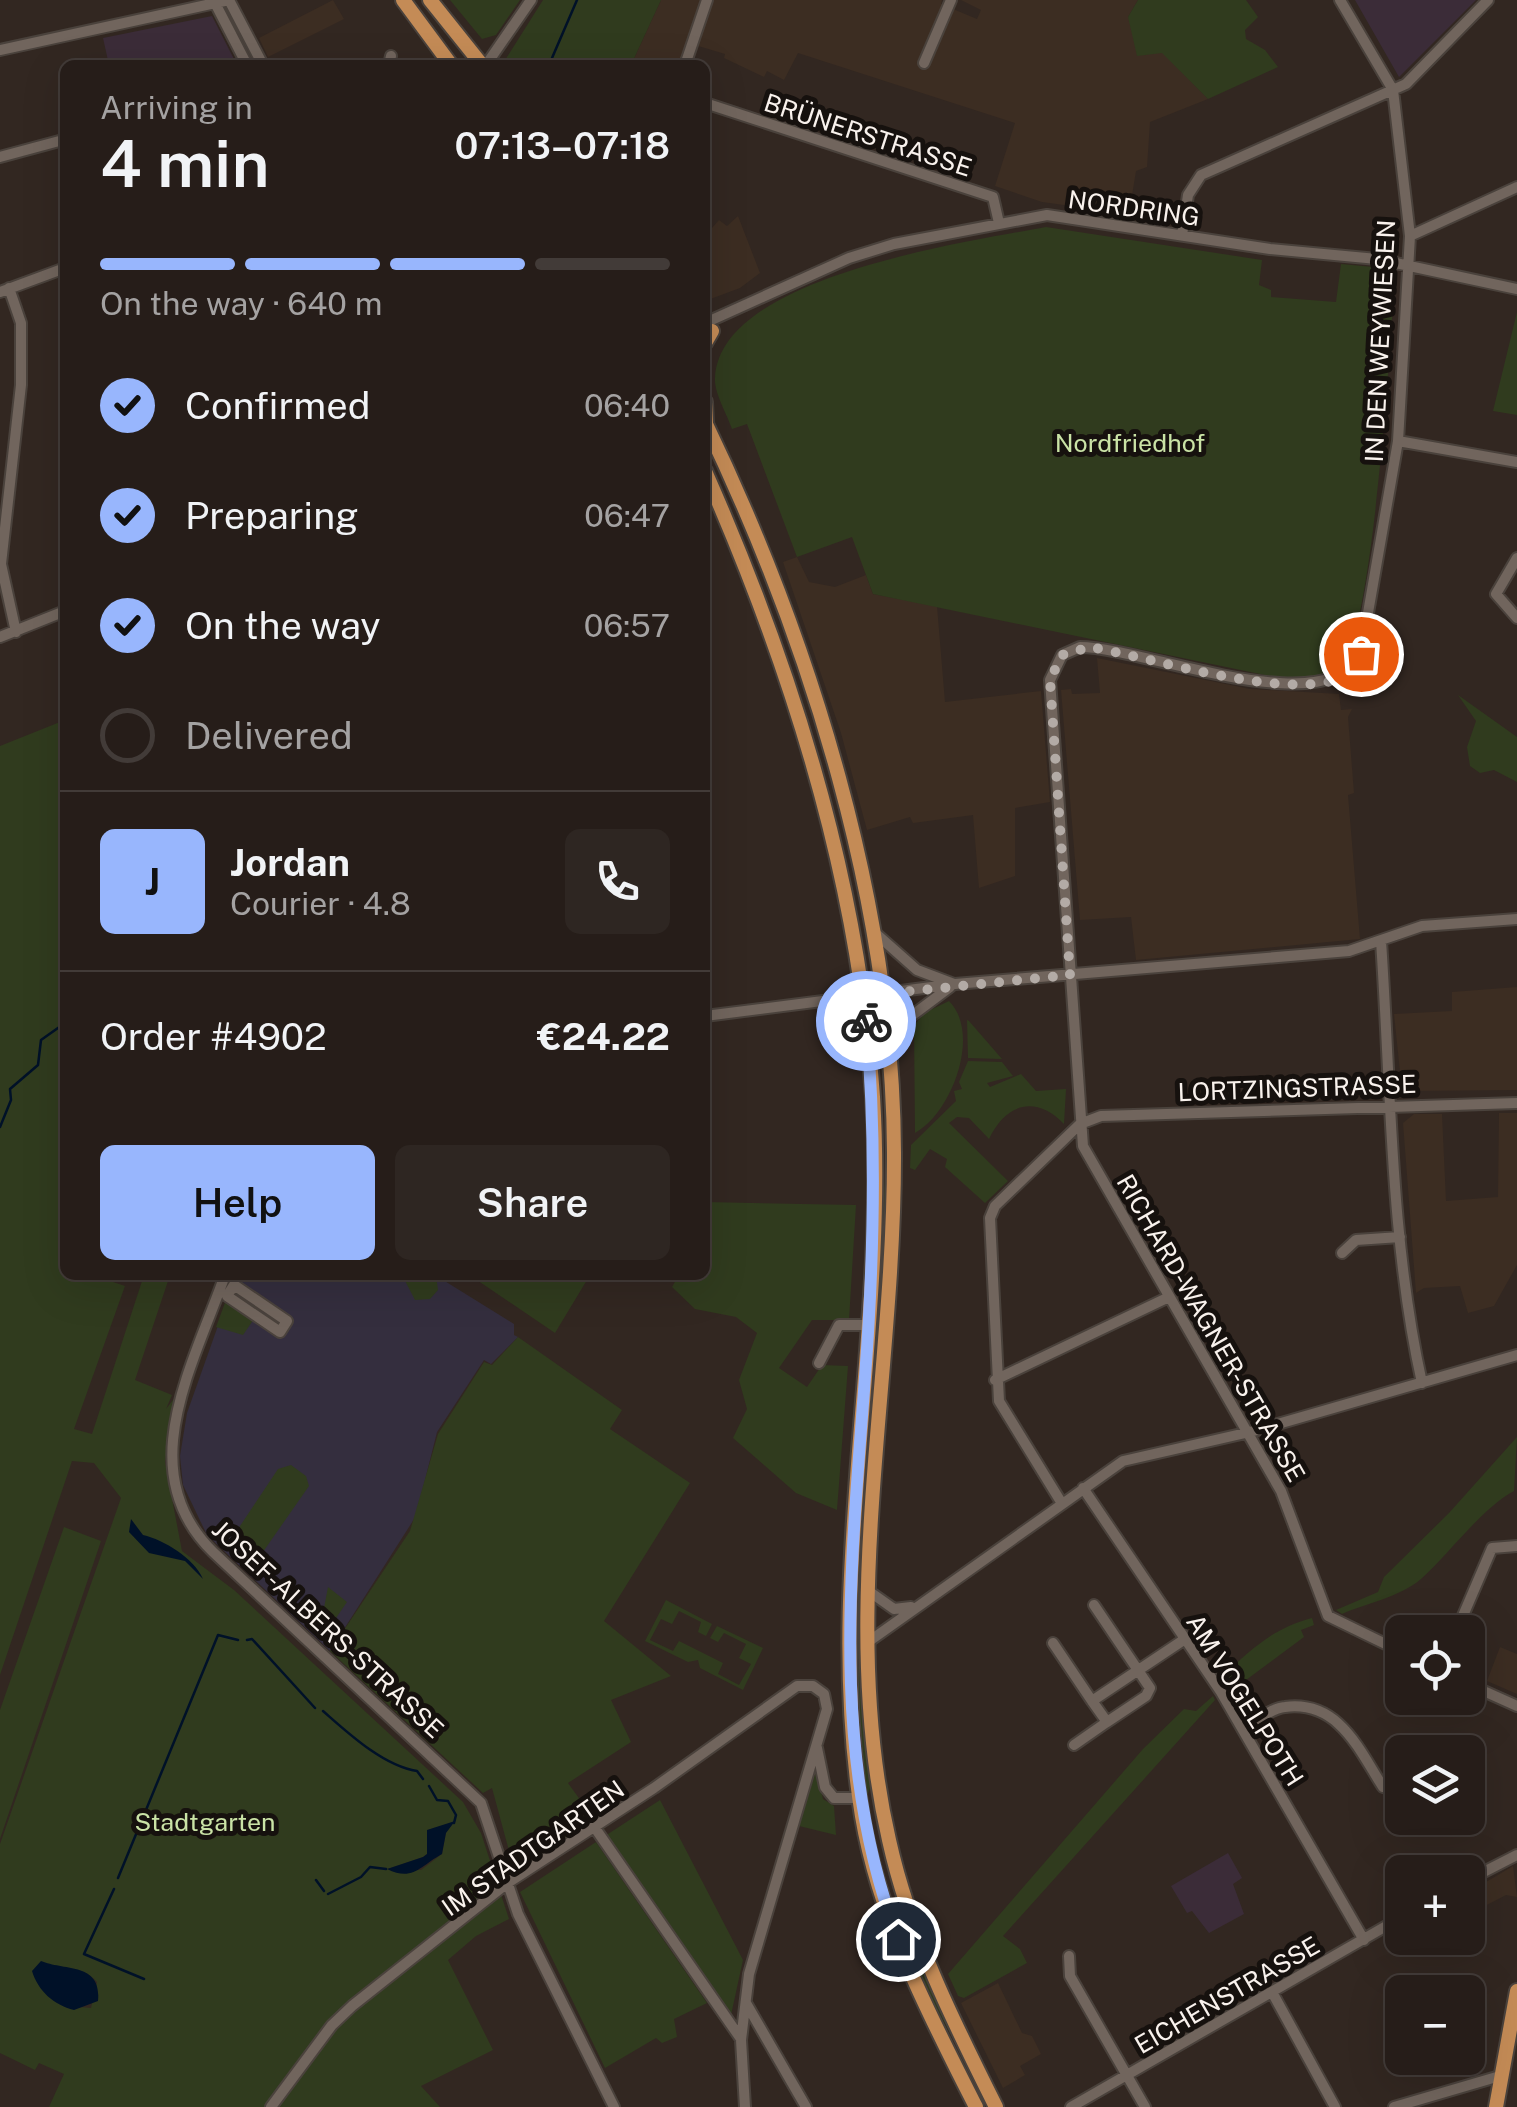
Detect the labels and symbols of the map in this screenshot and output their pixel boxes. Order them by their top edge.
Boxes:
street label: BRÜNERSTRASSE [760,87,976,183]
street label: NORDRING [1066,184,1202,232]
street label: IN DEN WEYWIESEN [1359,219,1401,463]
park label: Nordfriedhof [1055,428,1205,458]
pin [1319,612,1404,697]
courier [816,971,916,1071]
street label: LORTZINGSTRASSE [1177,1069,1417,1107]
street label: RICHARD-WAGNER-STRASSE [1111,1169,1311,1487]
street label: JOSEF-ALBERS-STRASSE [206,1514,450,1744]
street label: AM VOGELPOTH [1180,1608,1310,1792]
street label: IM STADTGARTEN [436,1774,630,1922]
park label: Stadtgarten [134,1807,276,1837]
pin [856,1897,941,1982]
street label: EICHENSTRASSE [1129,1930,1325,2060]

